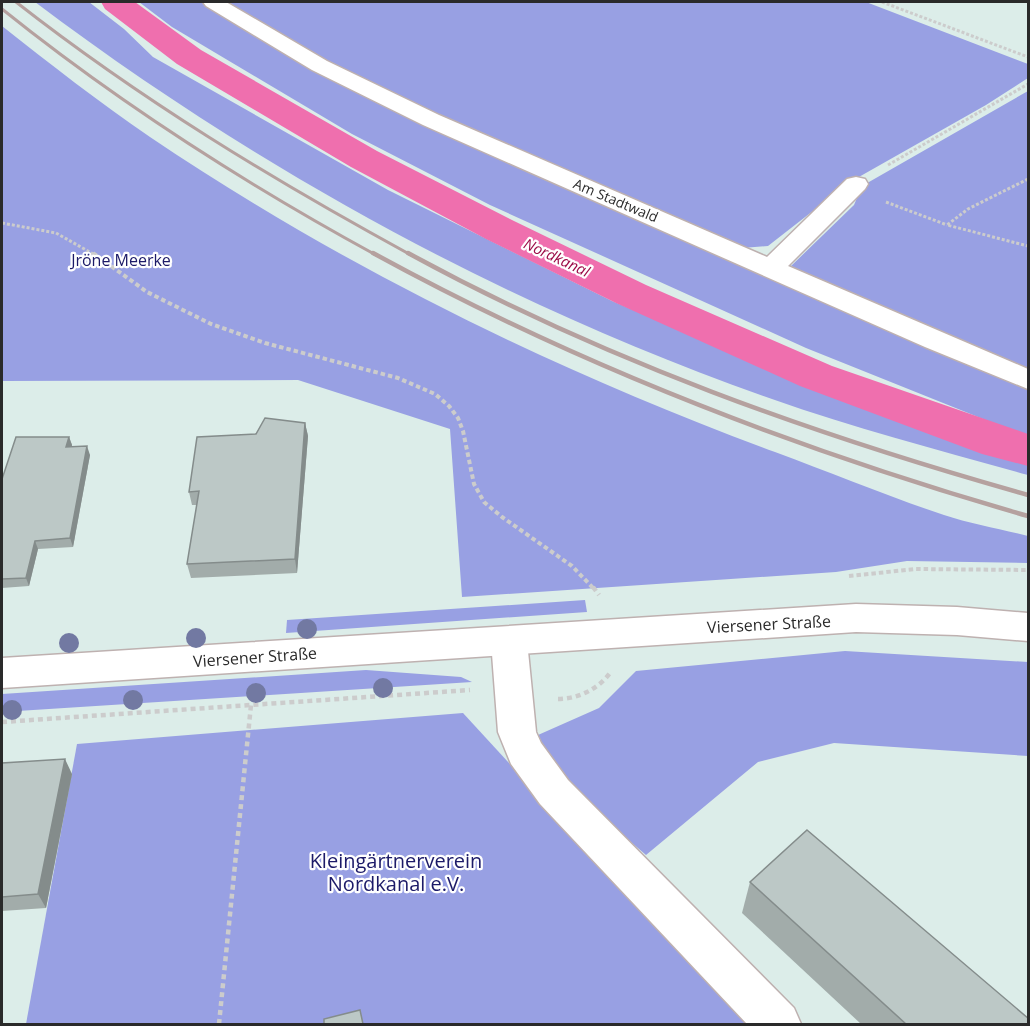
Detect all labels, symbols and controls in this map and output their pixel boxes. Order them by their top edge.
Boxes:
street label: Am Stadtwald [571,174,661,226]
water label: Nordkanal [521,233,594,281]
park label: Jröne Meerke [69,249,171,271]
street label: Viersener Straße [706,610,832,638]
street label: Viersener Straße [192,642,318,672]
park label: Kleingärtnerverein Nordkanal e.V. [310,847,482,897]

